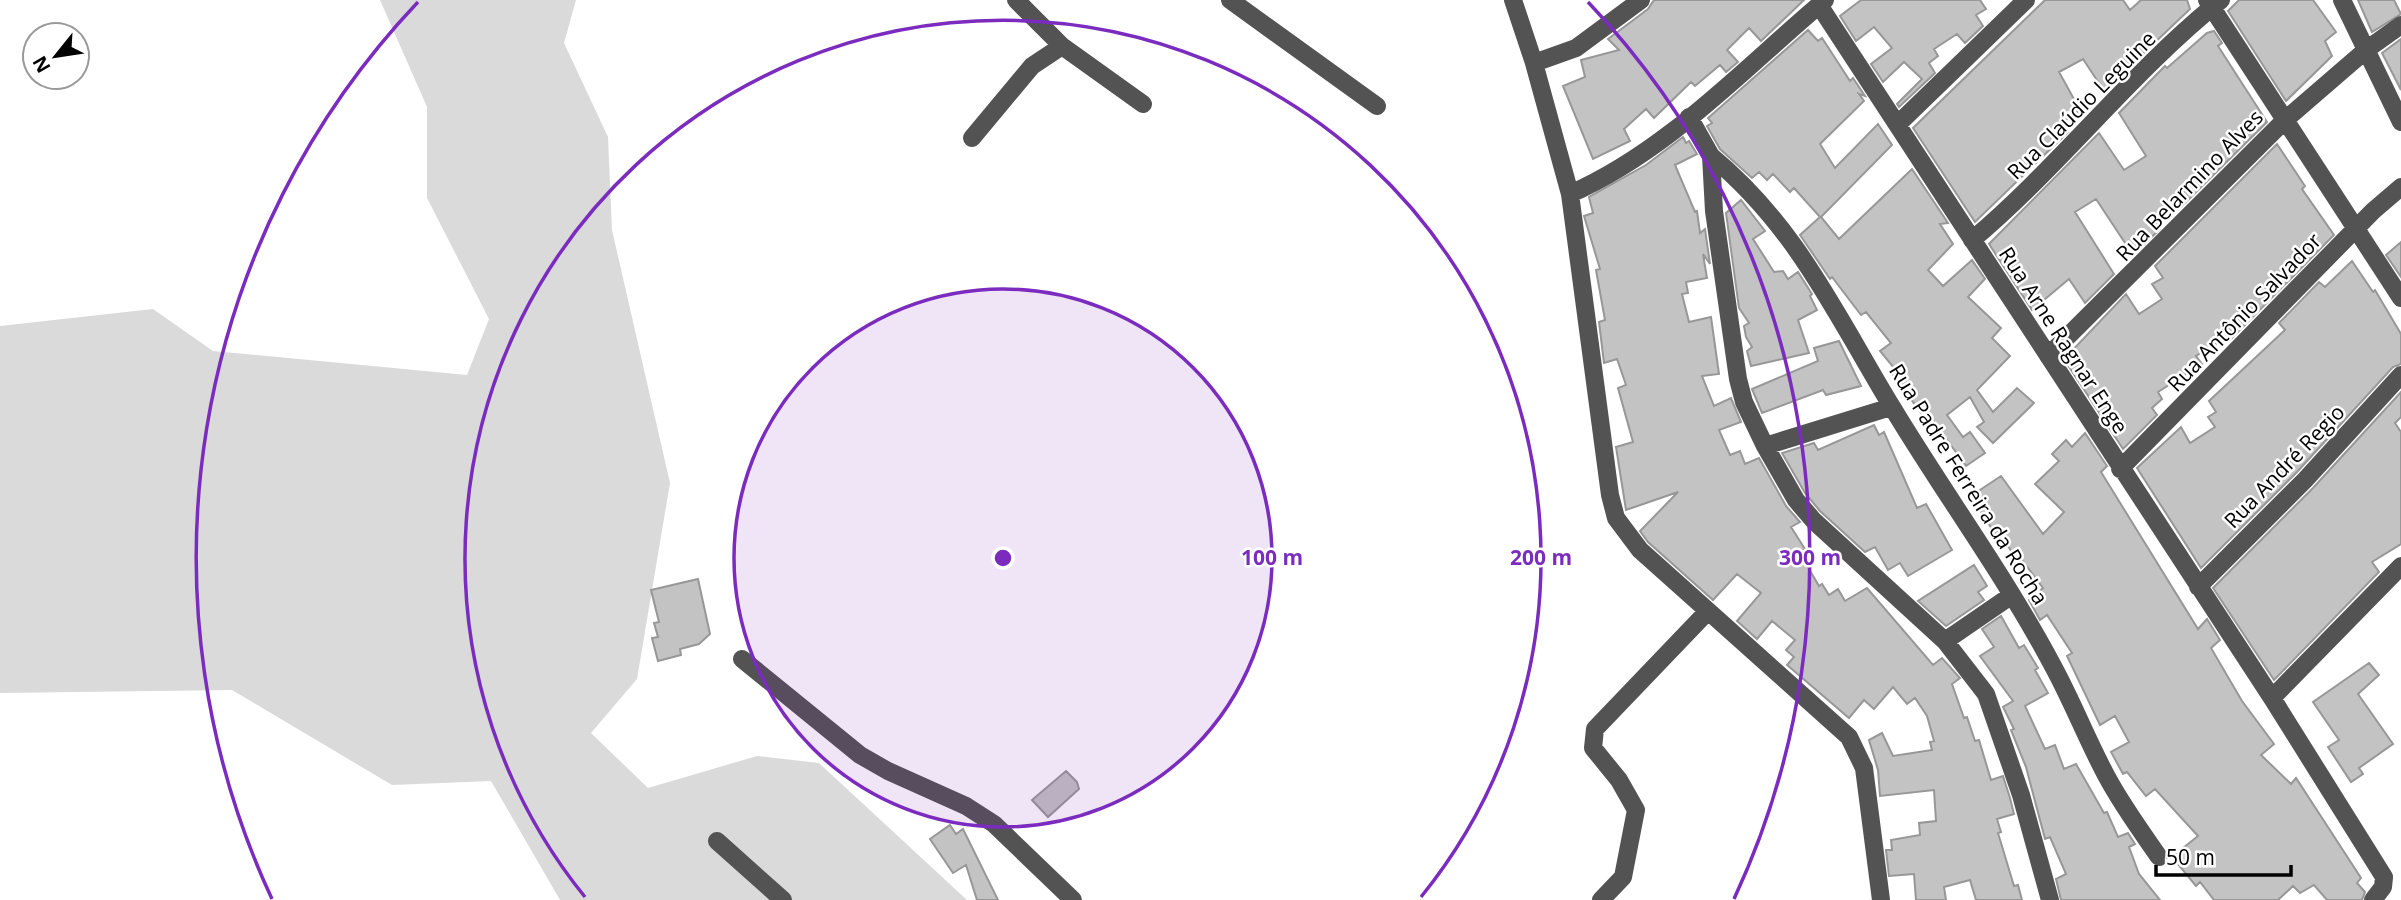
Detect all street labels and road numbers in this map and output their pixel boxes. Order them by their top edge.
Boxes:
street label: Rua Claúdio Leguine [2001,25,2161,185]
street label: Rua Belarmino Alves [2109,103,2269,267]
street label: Rua Antônio Salvador [2161,226,2327,397]
street label: Rua Arne Ragnar Enge [1993,241,2135,439]
street label: Rua Padre Ferreira da Rocha [1883,358,2055,610]
street label: Rua André Regio [2218,398,2350,534]

